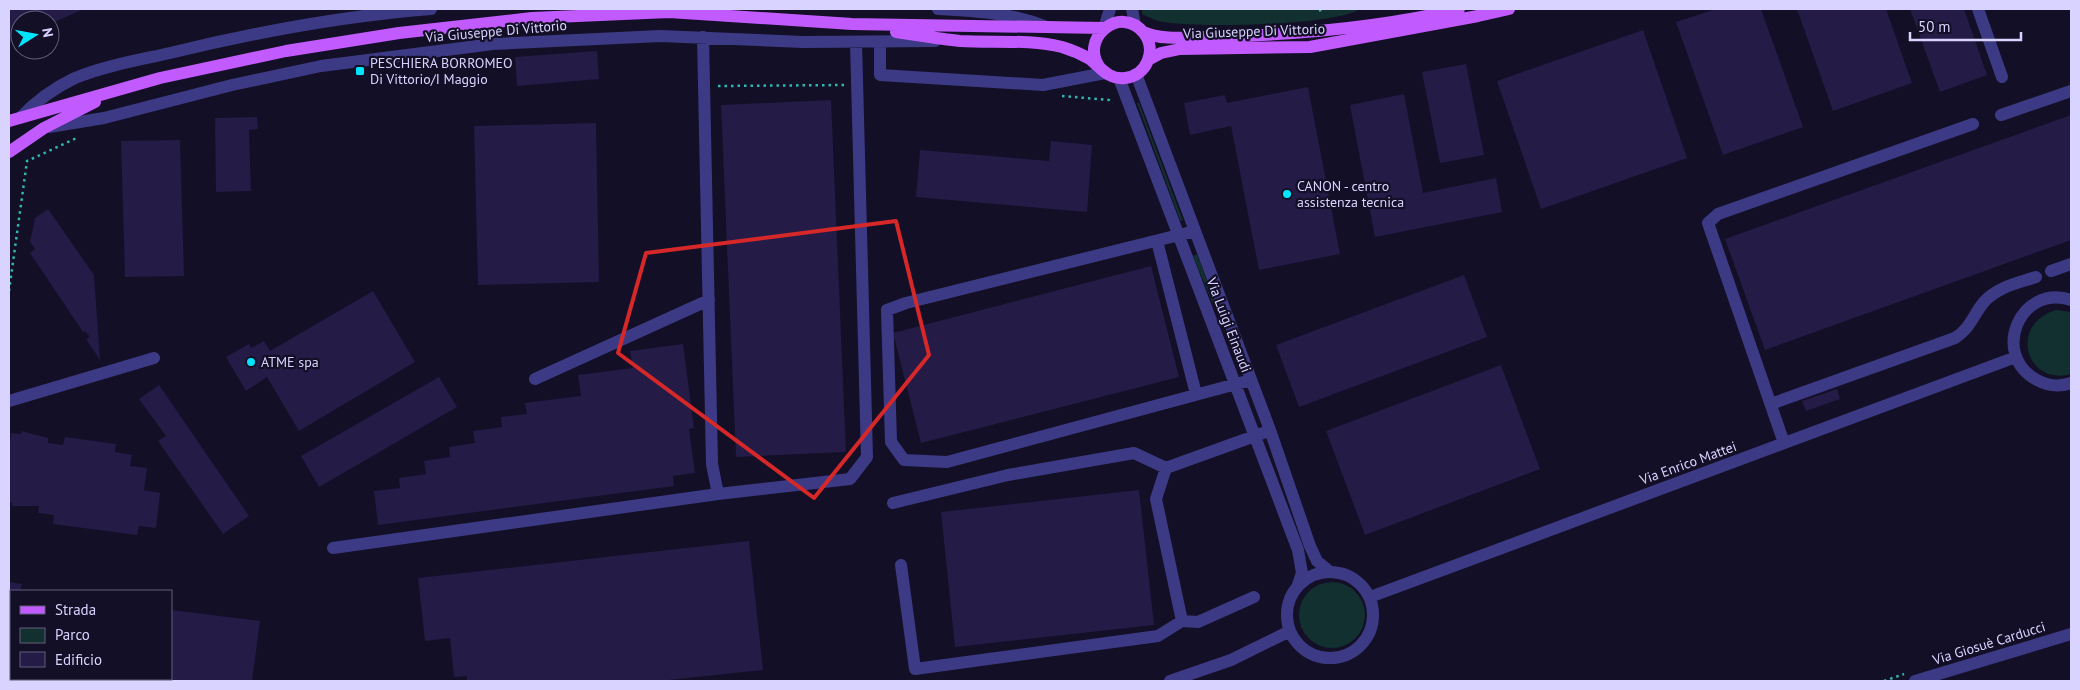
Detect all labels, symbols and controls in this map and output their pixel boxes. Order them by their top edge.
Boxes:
north arrow [10,10,60,60]
scale bar [1910,10,2021,42]
street label: Via Giuseppe Di Vittorio [423,16,568,46]
text: 50 m [1918,17,1951,36]
street label: Via Giuseppe Di Vittorio [1182,20,1325,43]
text: N [38,26,57,39]
place label: PESCHIERA BORROMEO Di Vittorio/I Maggio [370,54,513,88]
marker: PESCHIERA BORROMEO Di Vittorio/I Maggio [354,65,366,77]
place label: CANON - centro assistenza tecnica [1297,177,1404,211]
marker: CANON - centro assistenza tecnica [1281,188,1293,200]
street label: Via Luigi Einaudi [1202,274,1255,375]
place label: ATME spa [261,353,319,371]
marker: ATME spa [245,356,257,368]
street label: Via Enrico Mattei [1636,437,1739,489]
legend [10,590,172,680]
text: Strada [55,600,96,619]
street label: Via Giosuè Carducci [1929,617,2048,669]
text: Parco [55,625,90,644]
text: Edificio [55,650,102,669]

